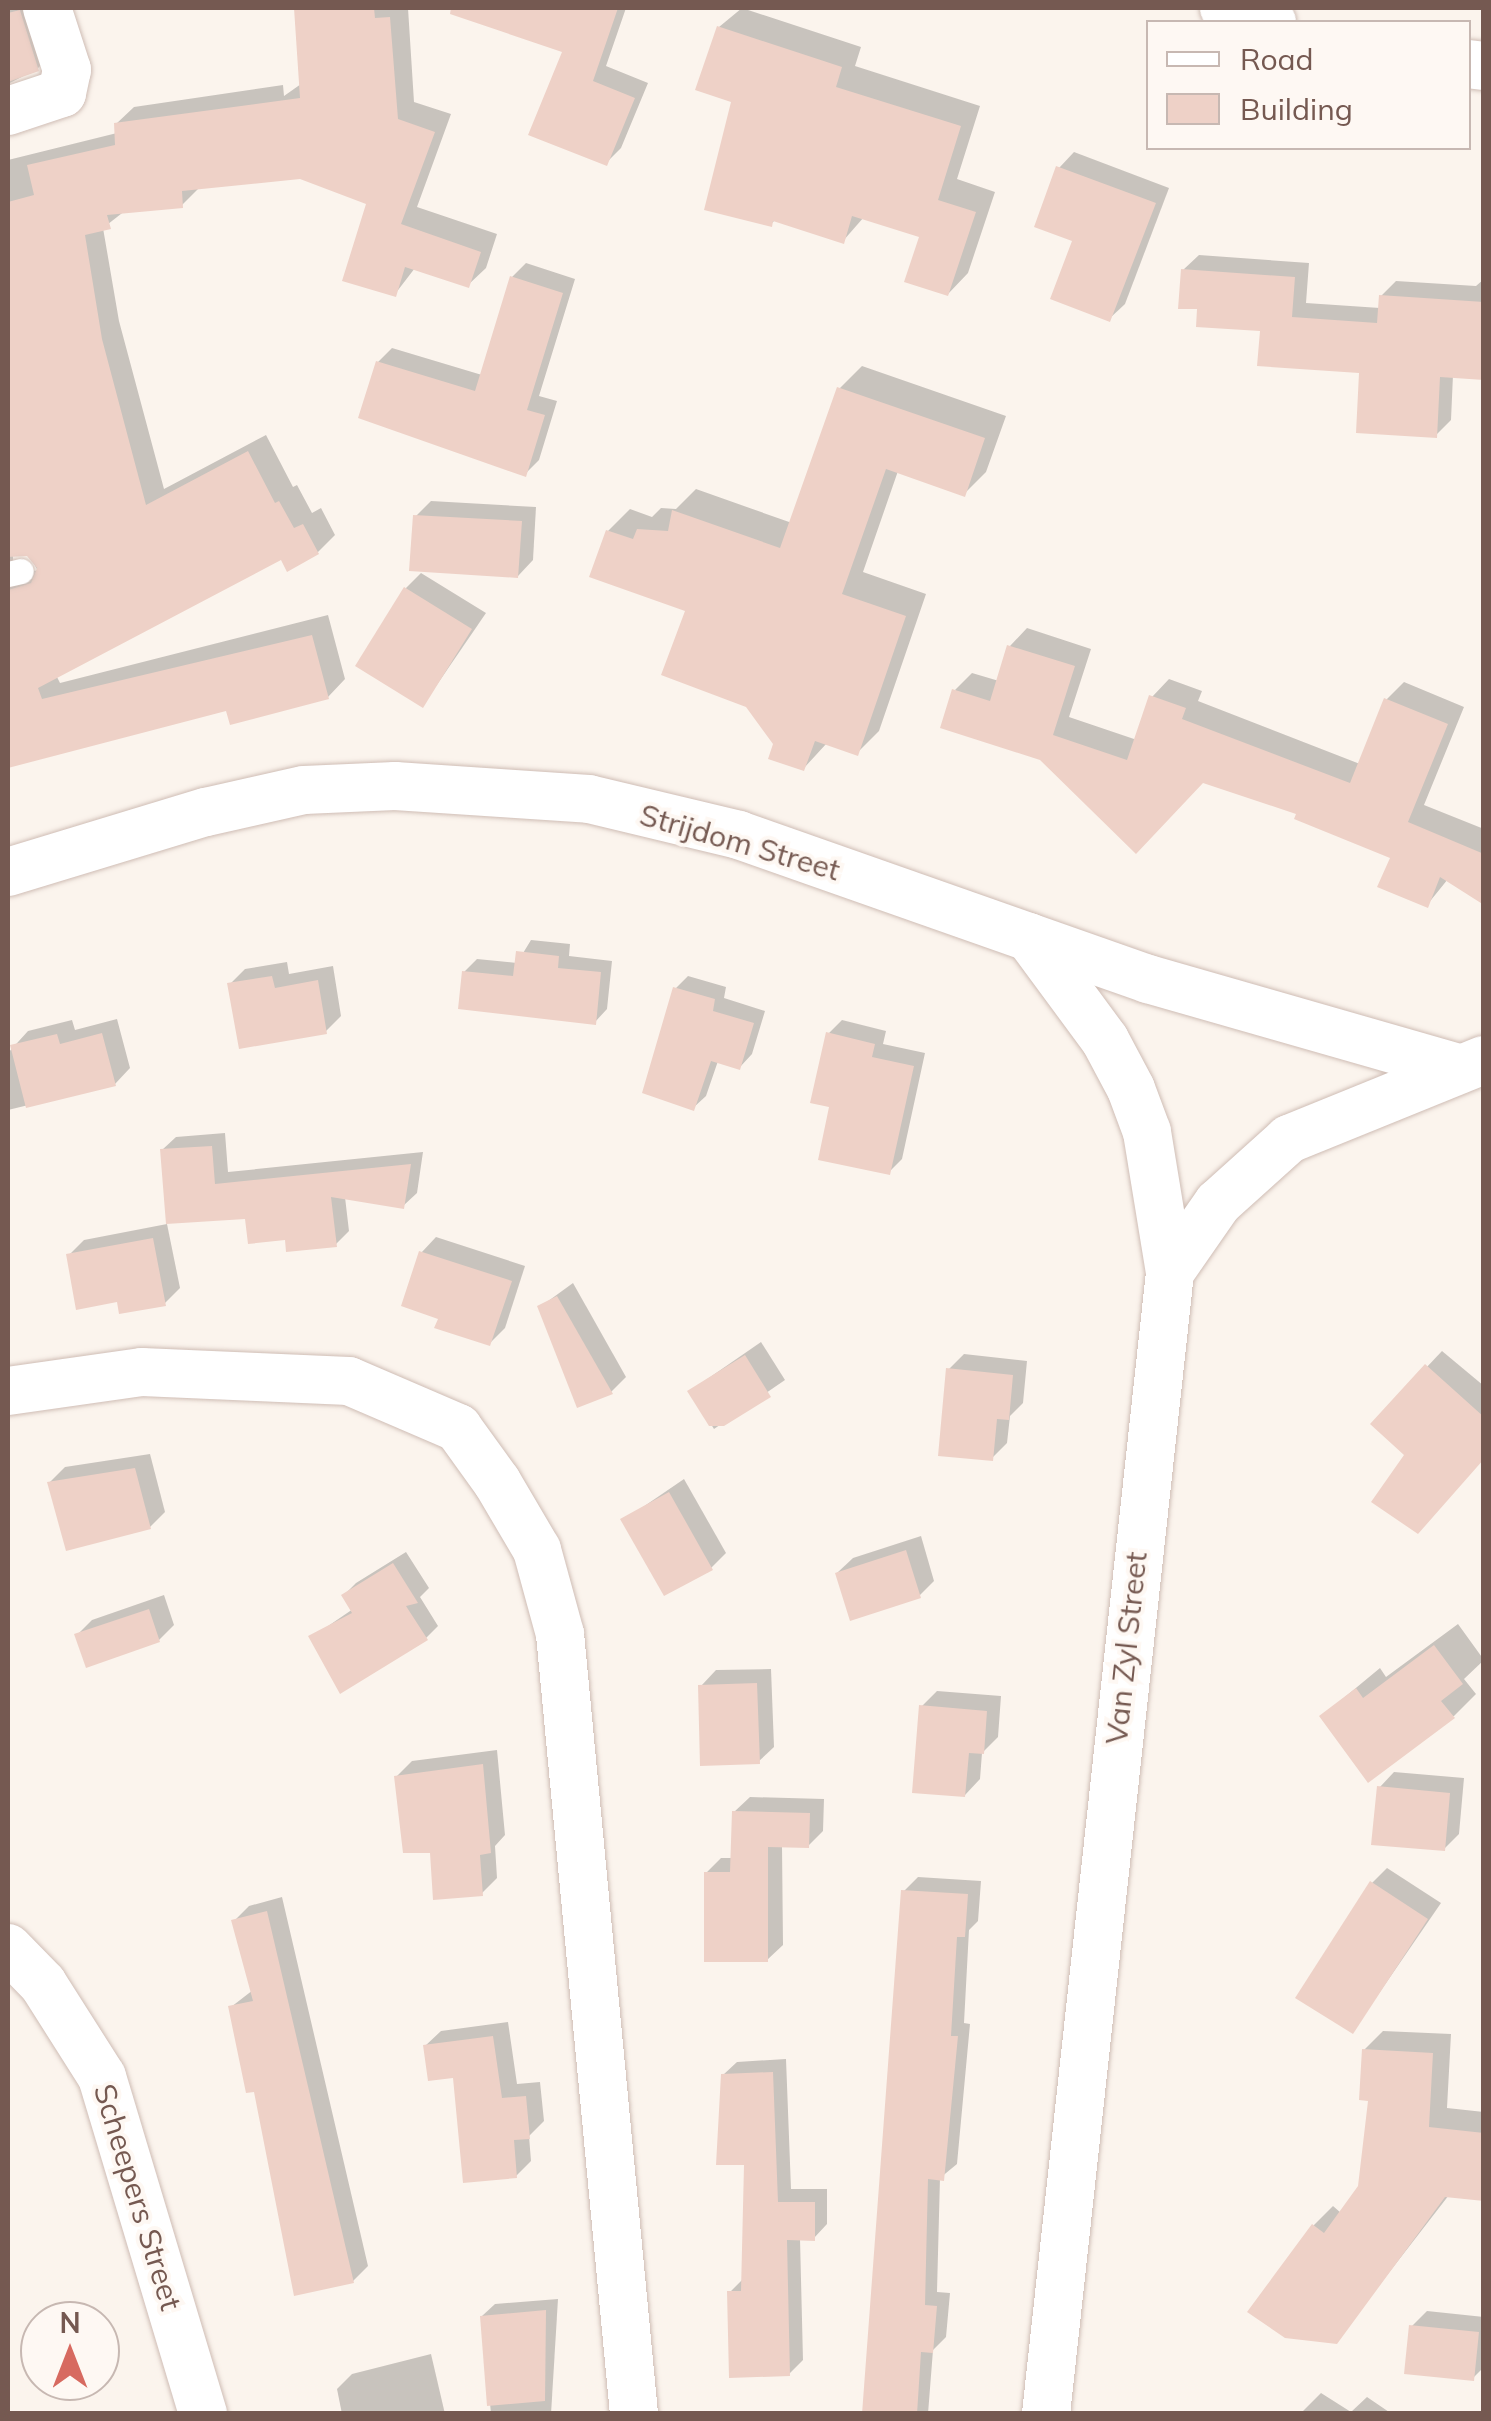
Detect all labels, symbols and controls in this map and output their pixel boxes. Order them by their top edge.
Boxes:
legend [1146,20,1471,150]
text: Road [1240,40,1314,78]
text: Building [1240,90,1353,128]
street label: Strijdom Street [636,796,844,888]
street label: Van Zyl Street [1098,1550,1154,1746]
street label: Scheepers Street [87,2080,189,2314]
north arrow [20,2301,120,2401]
text: N [59,2305,81,2340]

